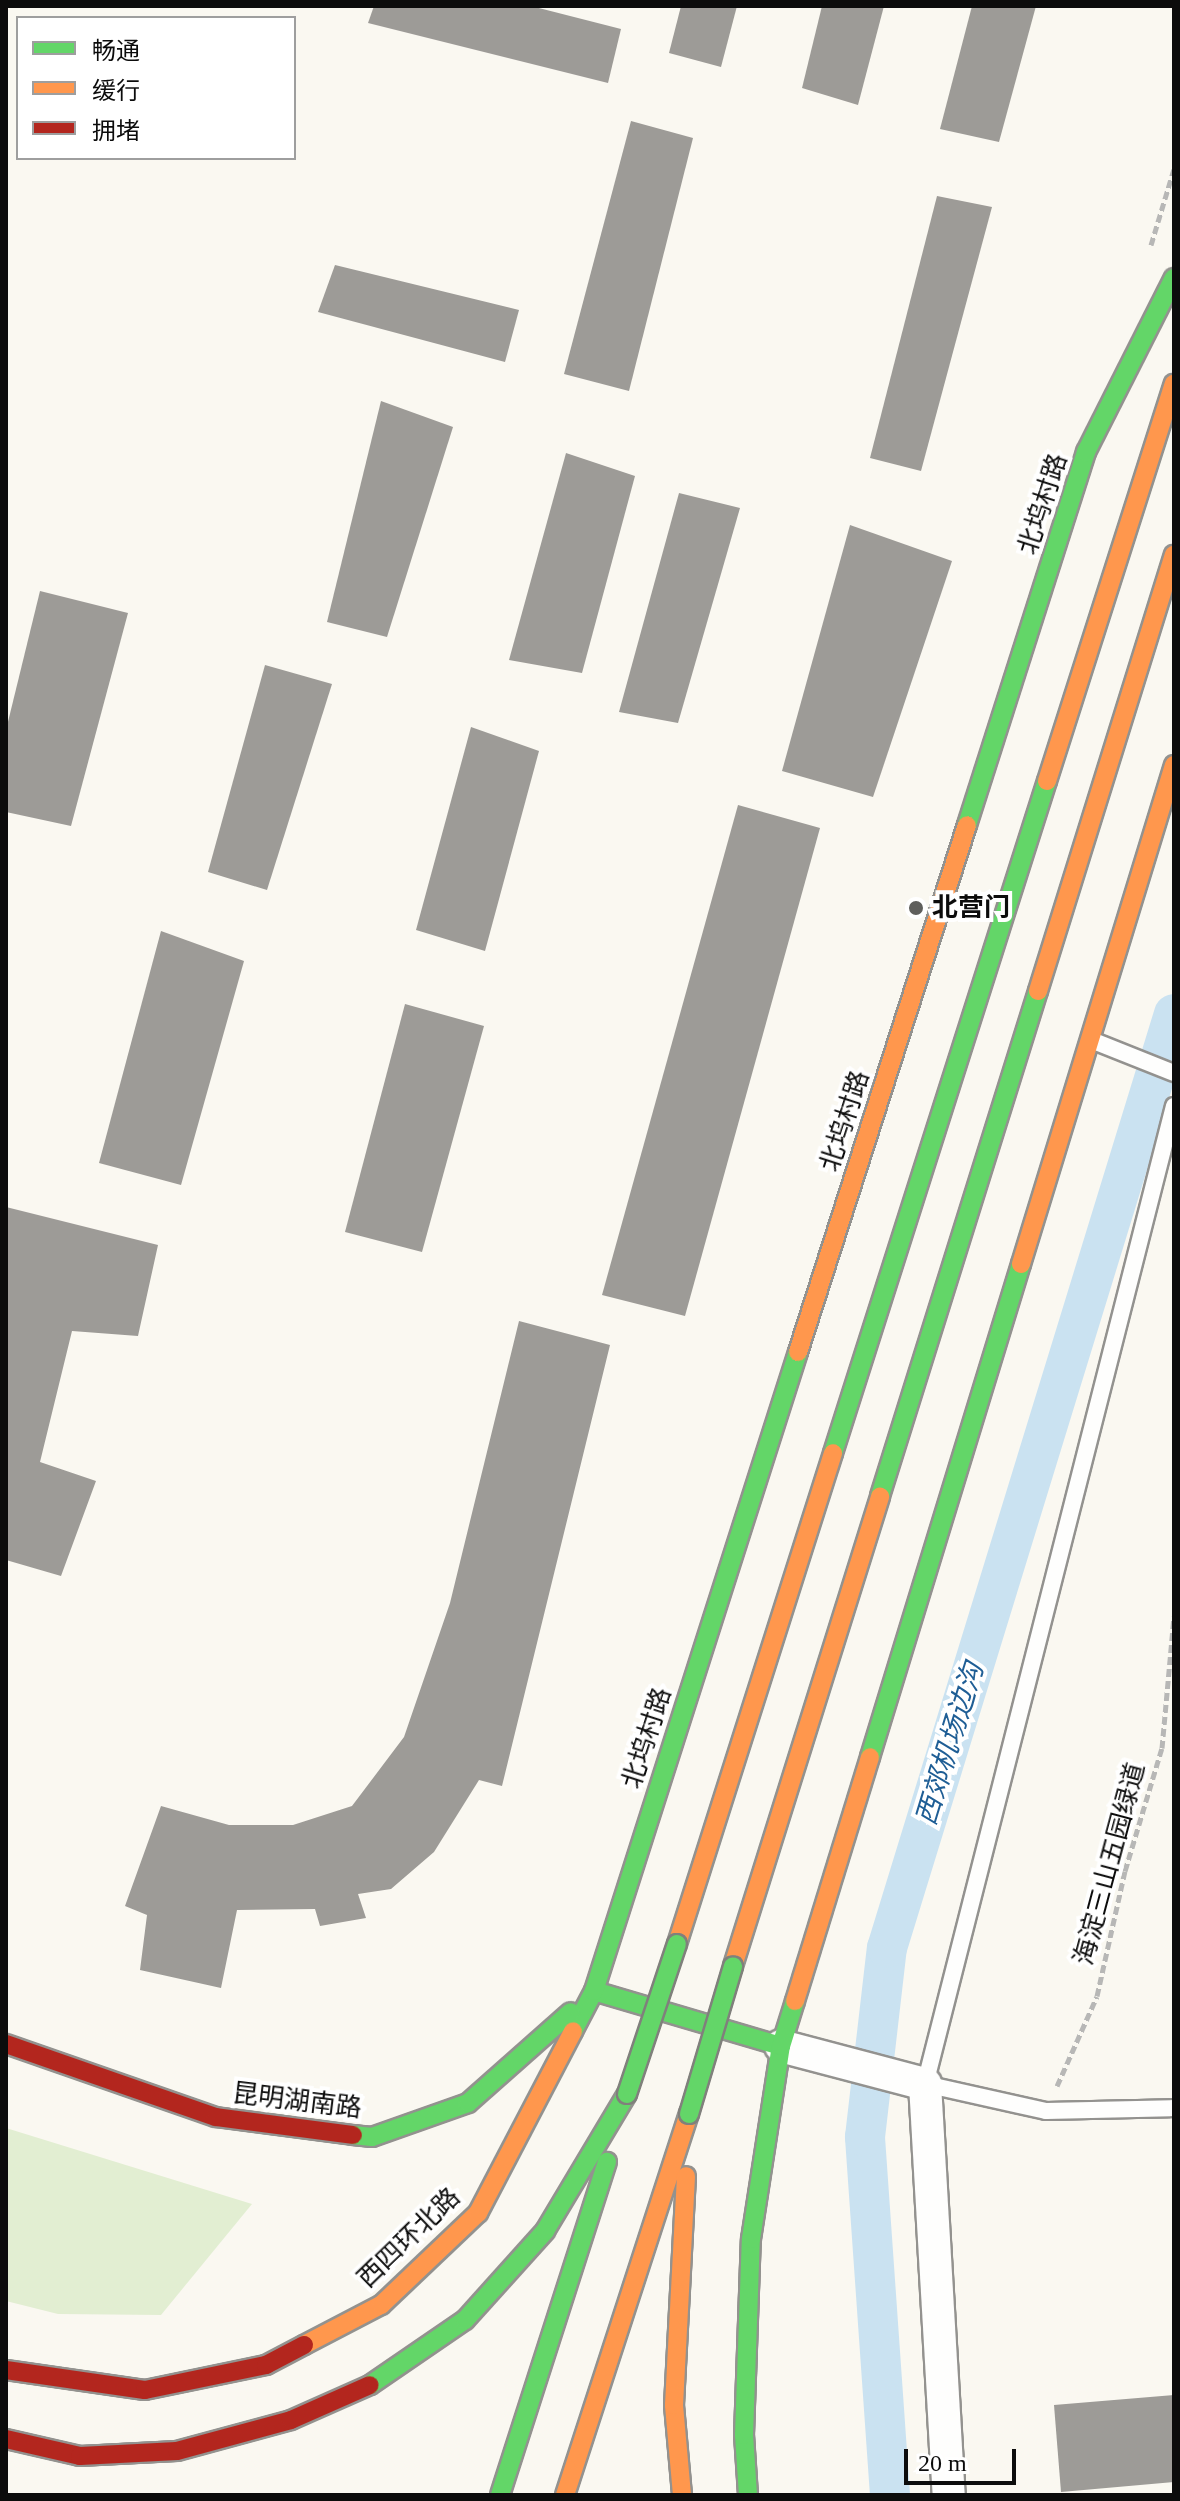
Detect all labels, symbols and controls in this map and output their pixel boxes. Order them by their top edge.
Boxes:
legend [16,16,296,160]
text: 畅通 [92,38,140,64]
text: 缓行 [92,78,140,104]
text: 拥堵 [92,118,140,144]
street label: 北坞村路 [1012,450,1074,558]
place label: 北营门 [932,892,1010,924]
marker: 北营门 [907,899,925,917]
street label: 北坞村路 [814,1067,876,1175]
water label: 西郊机场边沟 [909,1659,991,1829]
street label: 北坞村路 [616,1684,678,1792]
street label: 海淀三山五园绿道 [1068,1760,1152,1968]
street label: 昆明湖南路 [231,2078,363,2124]
street label: 西四环北路 [351,2182,467,2294]
scale bar [908,2433,1020,2483]
text: 20 m [918,2450,967,2476]

